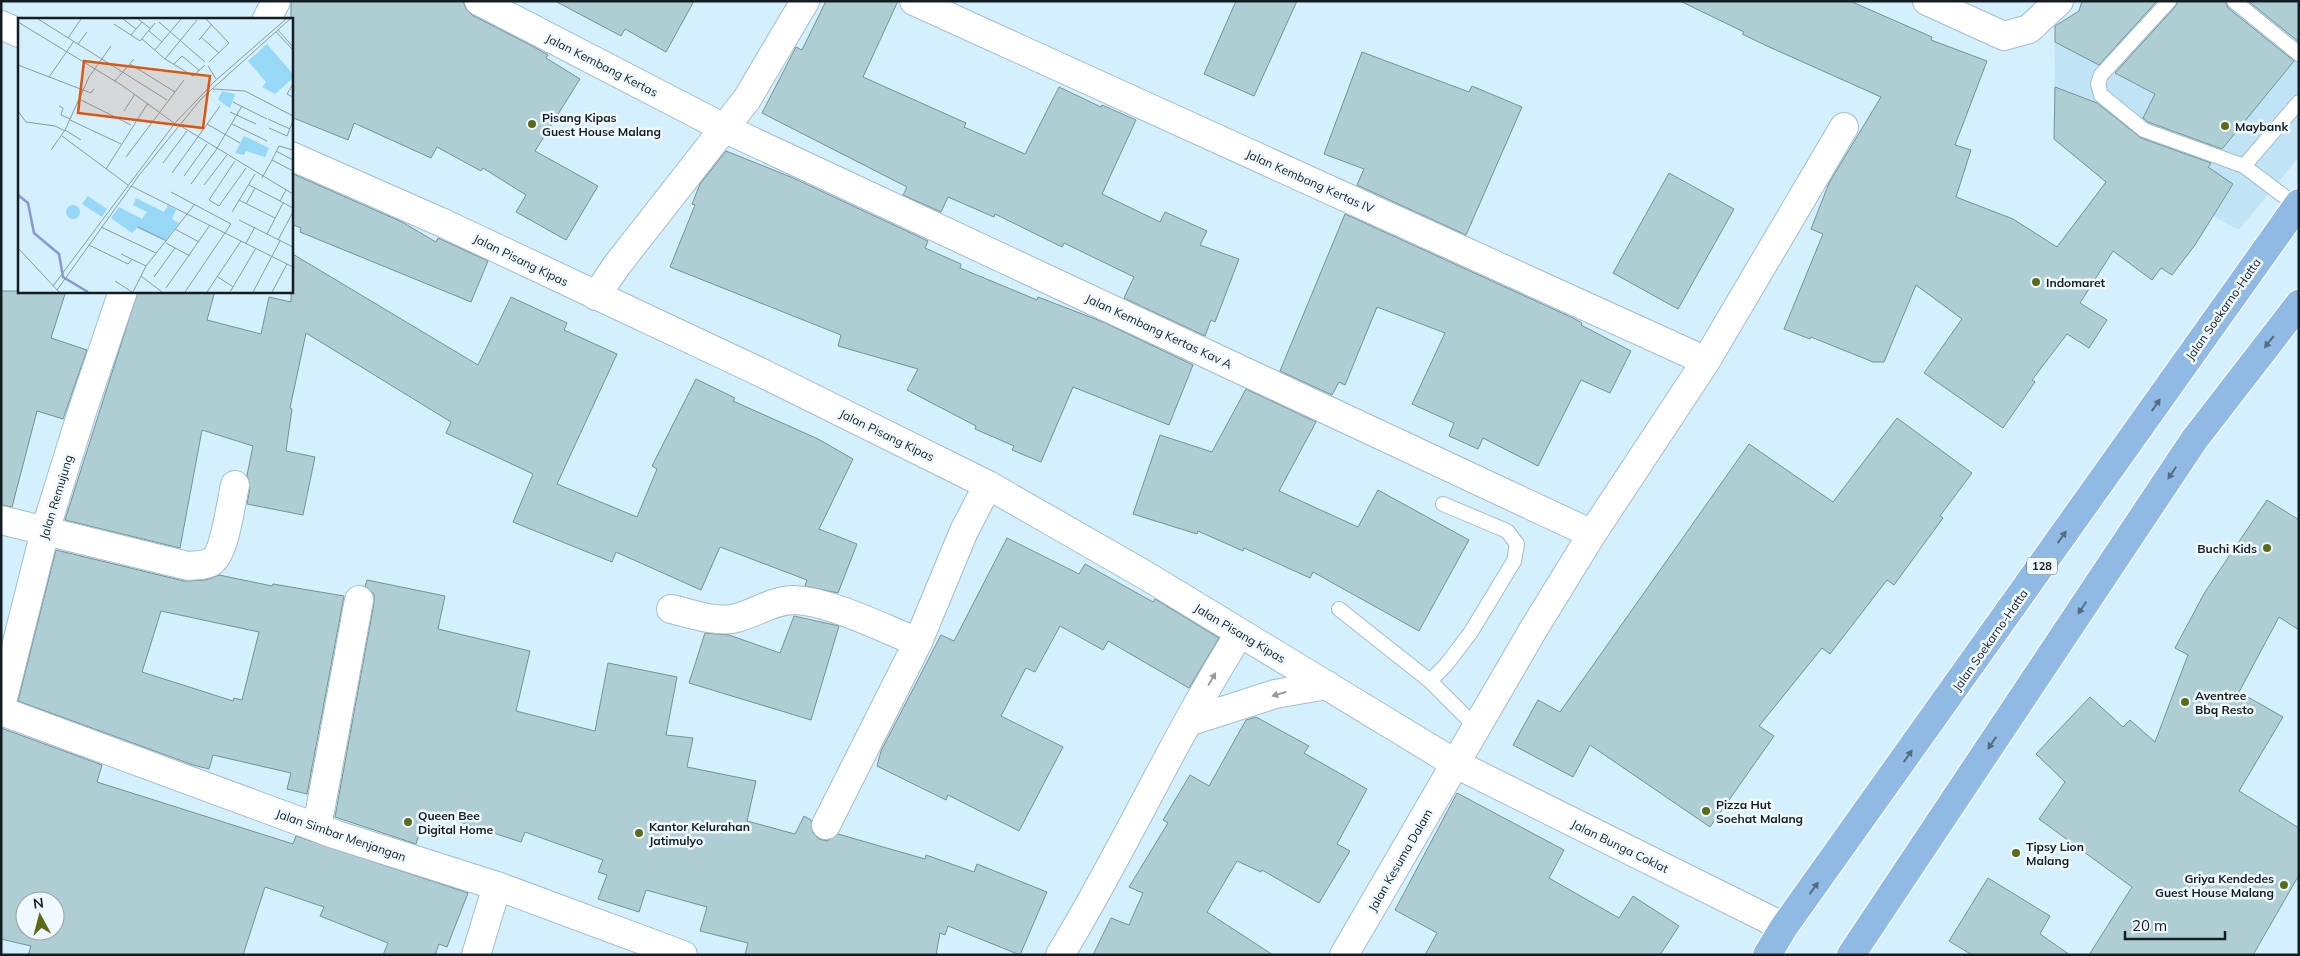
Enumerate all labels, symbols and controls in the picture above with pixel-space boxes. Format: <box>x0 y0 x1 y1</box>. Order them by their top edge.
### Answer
inset map <box>18 18 292 292</box>
street label: Jalan Kembang Kertas <box>543 30 661 100</box>
place label: Pisang Kipas Guest House Malang <box>542 110 661 139</box>
marker: Pisang Kipas Guest House Malang <box>526 118 538 130</box>
place label: Maybank <box>2235 119 2288 134</box>
marker: Maybank <box>2219 120 2231 132</box>
street label: Jalan Kembang Kertas IV <box>1244 146 1377 216</box>
street label: Jalan Pisang Kipas <box>471 231 571 289</box>
street label: Jalan Soekarno-Hatta <box>2182 255 2264 363</box>
place label: Indomaret <box>2046 275 2106 290</box>
marker: Indomaret <box>2030 276 2042 288</box>
street label: Jalan Kembang Kertas Kav A <box>1083 290 1235 372</box>
one-way arrow <box>2264 335 2274 349</box>
one-way arrow <box>2151 398 2161 412</box>
street label: Jalan Pisang Kipas <box>837 406 937 464</box>
street label: Jalan Remujung <box>36 453 76 541</box>
one-way arrow <box>2167 466 2177 479</box>
one-way arrow <box>2057 531 2067 544</box>
place label: Buchi Kids <box>2197 541 2257 556</box>
marker: Buchi Kids <box>2261 542 2273 554</box>
road number: 128 <box>2027 558 2057 574</box>
street label: Jalan Soekarno-Hatta <box>1949 586 2031 694</box>
street label: Jalan Pisang Kipas <box>1192 600 1288 666</box>
one-way arrow <box>2077 601 2087 615</box>
one-way arrow <box>1207 673 1216 686</box>
place label: Aventree Bbq Resto <box>2195 688 2254 717</box>
one-way arrow <box>1271 690 1286 698</box>
marker: Aventree Bbq Resto <box>2179 696 2191 708</box>
one-way arrow <box>1987 736 1997 750</box>
one-way arrow <box>1903 749 1913 763</box>
place label: Pizza Hut Soehat Malang <box>1716 797 1803 826</box>
marker: Pizza Hut Soehat Malang <box>1700 805 1712 817</box>
street label: Jalan Simbar Menjangan <box>274 806 408 864</box>
street label: Jalan Kesuma Dalam <box>1365 806 1435 914</box>
place label: Queen Bee Digital Home <box>418 808 493 837</box>
marker: Queen Bee Digital Home <box>402 816 414 828</box>
street label: Jalan Bunga Coklat <box>1569 816 1671 876</box>
place label: Kantor Kelurahan Jatimulyo <box>649 819 750 848</box>
marker: Kantor Kelurahan Jatimulyo <box>633 827 645 839</box>
place label: Tipsy Lion Malang <box>2026 839 2084 868</box>
marker: Tipsy Lion Malang <box>2010 847 2022 859</box>
place label: Griya Kendedes Guest House Malang <box>2155 871 2274 900</box>
marker: Griya Kendedes Guest House Malang <box>2278 879 2290 891</box>
one-way arrow <box>1809 882 1819 895</box>
north arrow <box>15 891 65 941</box>
text: N <box>32 894 45 913</box>
scale bar <box>2125 908 2225 940</box>
text: 20 m <box>2132 916 2167 935</box>

